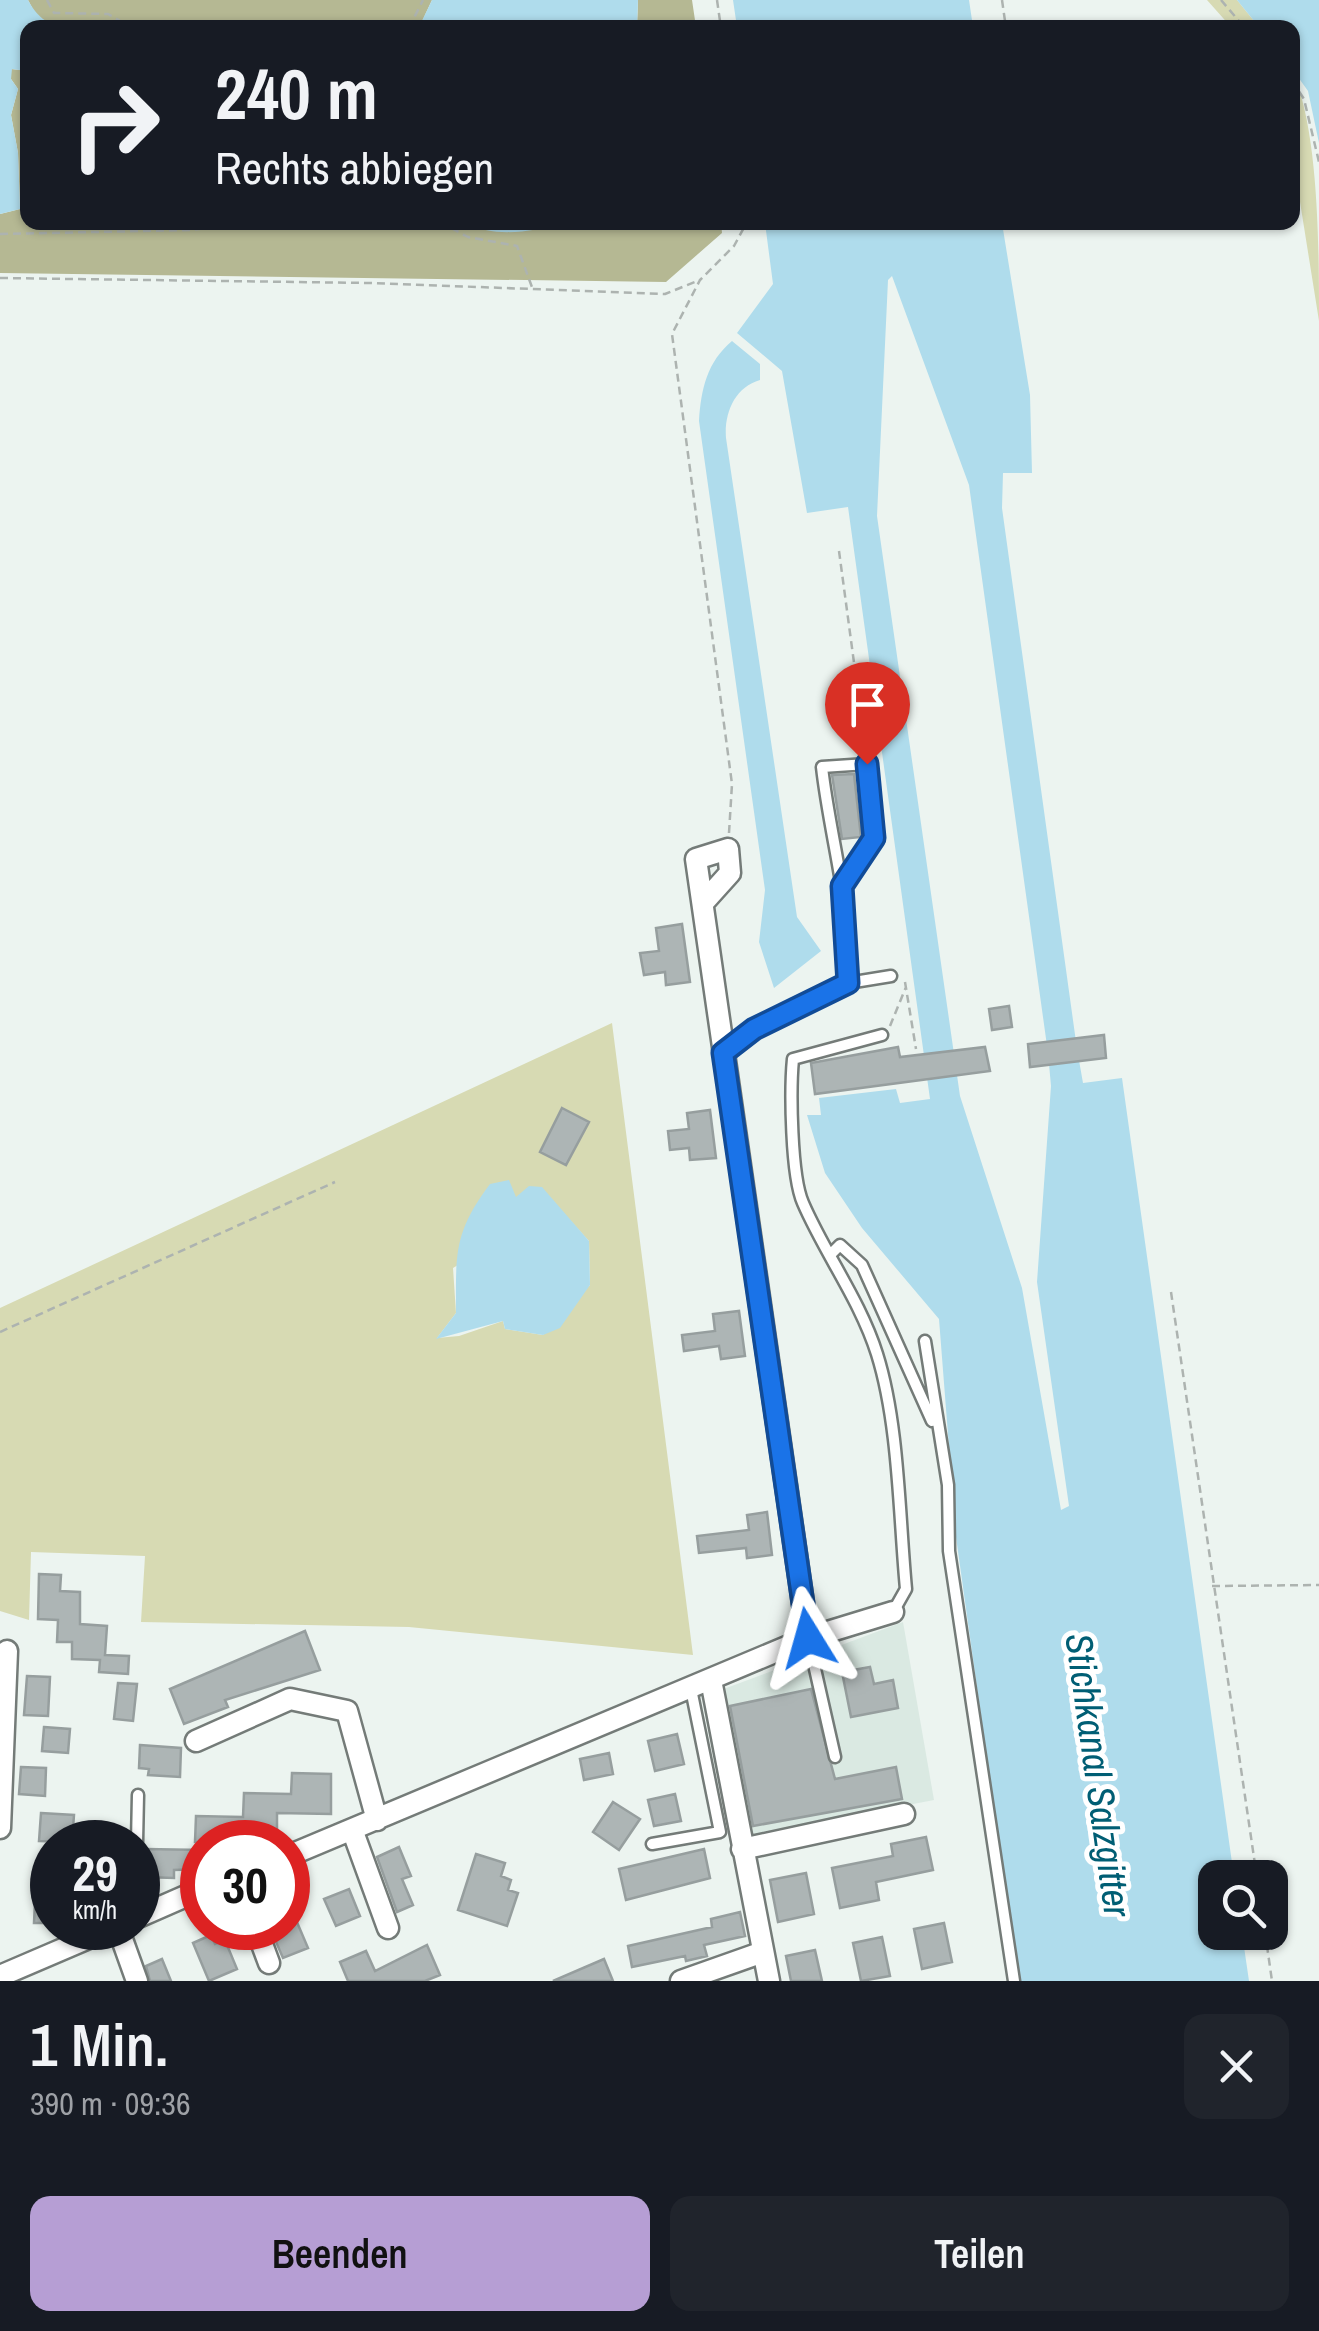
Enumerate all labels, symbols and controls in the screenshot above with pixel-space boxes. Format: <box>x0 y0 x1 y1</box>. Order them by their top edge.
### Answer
text: 240 m <box>215 47 378 141</box>
icon: right <box>50 60 180 190</box>
text: Rechts abbiegen <box>215 137 494 198</box>
pin <box>825 662 910 765</box>
icon: arrive <box>840 677 895 732</box>
position arrow <box>756 1586 860 1690</box>
water label: Stichkanal Salzgitter <box>1053 1630 1144 1922</box>
speed limit sign: 30 <box>180 1820 310 1950</box>
text: 29 <box>72 1839 118 1907</box>
map controls <box>1198 1860 1288 1950</box>
button: search <box>1198 1860 1288 1950</box>
text: km/h <box>73 1893 117 1927</box>
text: 1 Min. <box>30 2004 169 2085</box>
button: close <box>1184 2014 1289 2119</box>
text: 390 m · 09:36 <box>30 2082 190 2125</box>
button: Beenden <box>30 2196 650 2311</box>
button: Teilen <box>670 2196 1289 2311</box>

